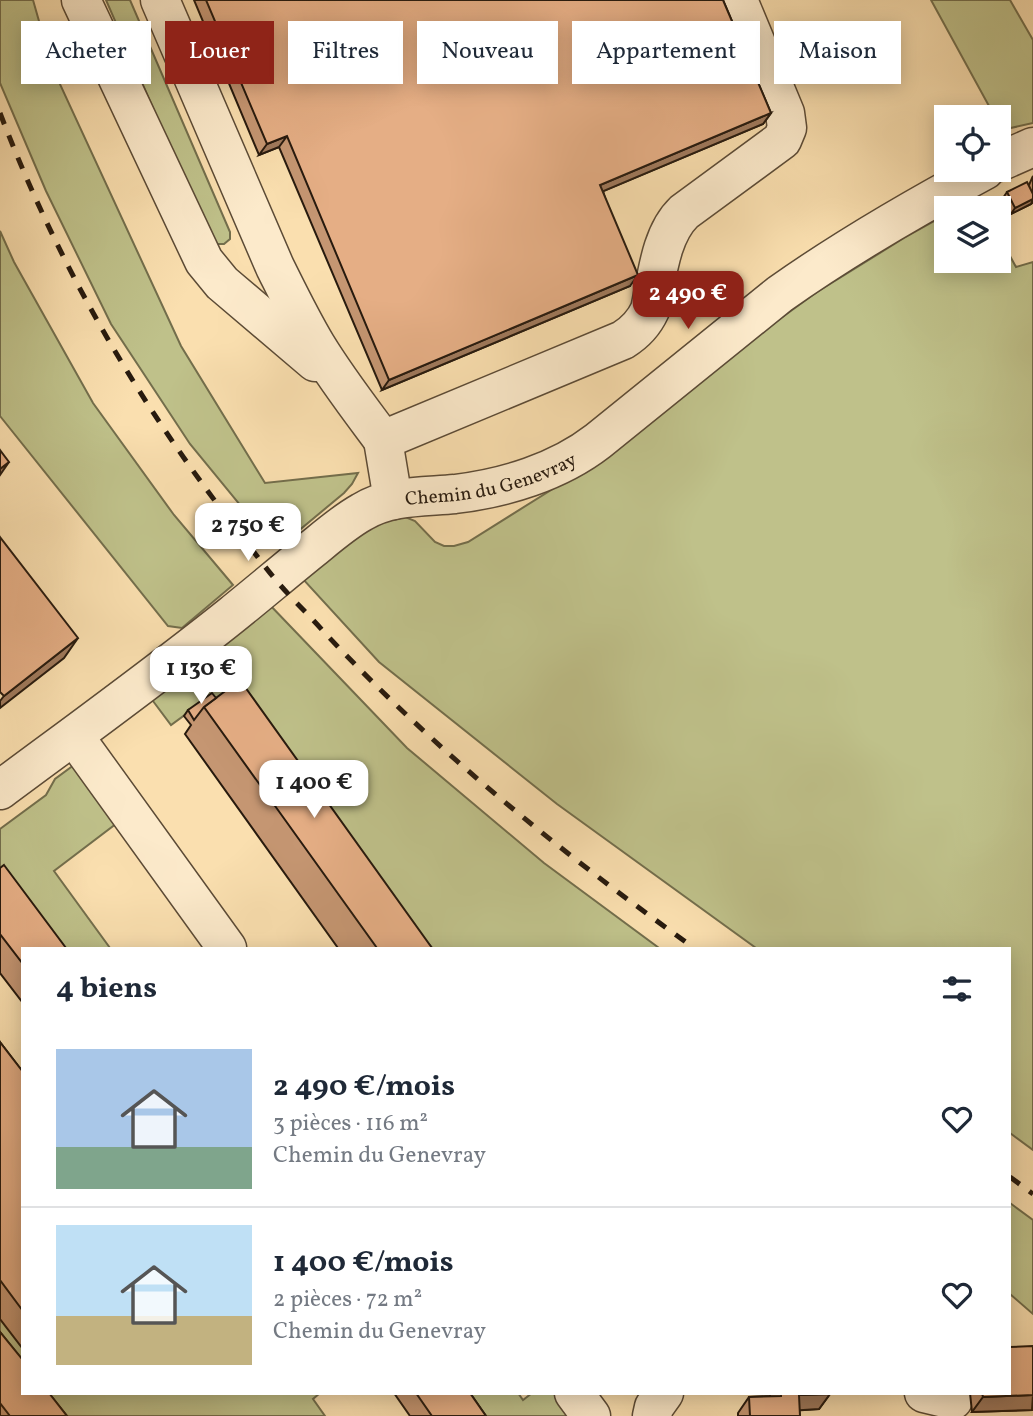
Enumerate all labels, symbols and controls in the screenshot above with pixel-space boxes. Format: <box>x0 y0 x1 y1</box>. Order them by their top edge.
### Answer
chip: Acheter <box>21 21 151 84</box>
chip: Louer <box>165 21 274 84</box>
chip: Filtres <box>288 21 403 84</box>
chip: Nouveau <box>417 21 558 84</box>
chip: Appartement <box>572 21 760 84</box>
chip: Maison <box>774 21 901 84</box>
map controls <box>934 105 1011 273</box>
button: locate <box>934 105 1011 182</box>
button: layers <box>934 196 1011 273</box>
pin: 2 490 € <box>623 272 753 331</box>
text: 2 490 € <box>649 278 727 310</box>
street label: Chemin du Genevray <box>404 447 582 513</box>
pin: 2 750 € <box>183 504 313 563</box>
text: 2 750 € <box>211 510 285 542</box>
pin: 1 130 € <box>136 646 266 706</box>
text: 1 130 € <box>166 653 236 685</box>
pin: 1 400 € <box>249 760 379 820</box>
text: 1 400 € <box>275 767 353 799</box>
text: 4 biens <box>56 968 157 1010</box>
icon: filters <box>938 970 976 1008</box>
text: 2 490 €/mois <box>273 1066 455 1108</box>
icon: home <box>112 1077 196 1161</box>
icon: heart <box>938 1100 976 1138</box>
text: 3 pièces · 116 m² <box>273 1108 428 1140</box>
text: Chemin du Genevray <box>273 1140 486 1172</box>
text: 1 400 €/mois <box>273 1242 454 1284</box>
icon: home <box>112 1253 196 1337</box>
icon: heart <box>938 1276 976 1314</box>
text: 2 pièces · 72 m² <box>273 1284 422 1316</box>
text: Chemin du Genevray <box>273 1316 486 1348</box>

